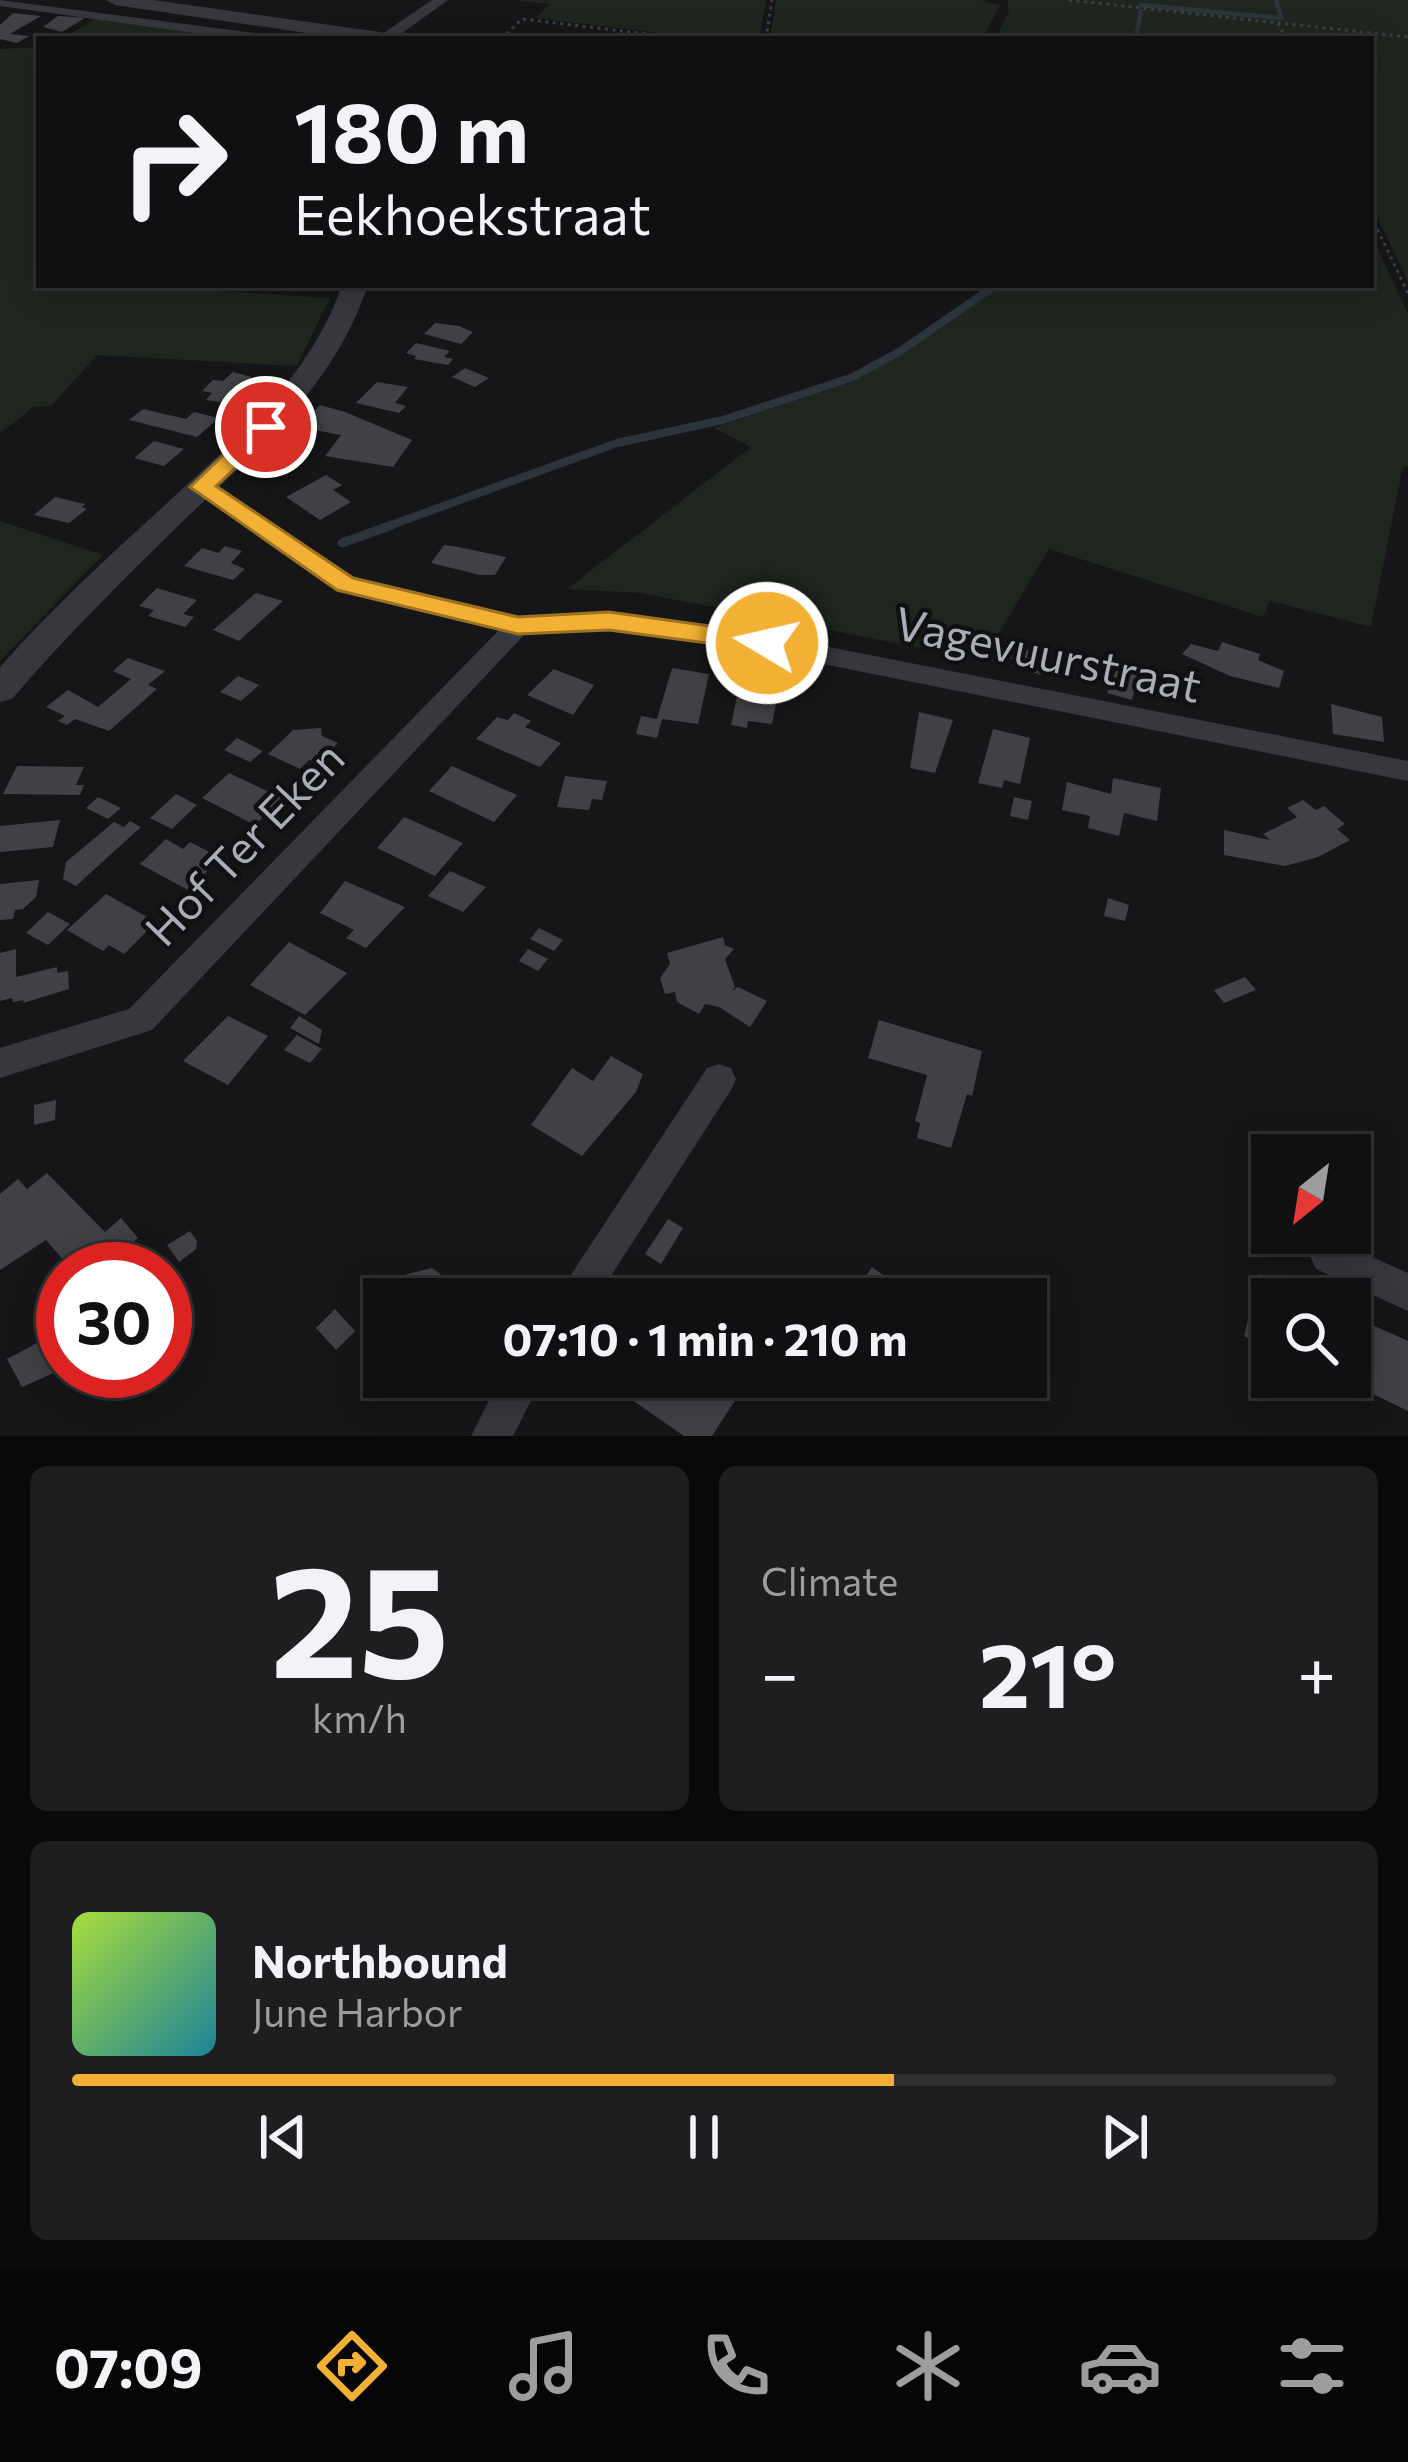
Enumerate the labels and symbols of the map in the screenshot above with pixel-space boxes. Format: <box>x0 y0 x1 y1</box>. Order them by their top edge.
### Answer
pin <box>215 376 317 478</box>
position arrow <box>704 580 830 706</box>
street label: Vagevuurstraat <box>890 593 1207 712</box>
street label: Hof Ter Eken <box>132 729 354 956</box>
north arrow <box>1251 1134 1371 1254</box>
speed limit sign: 30 <box>36 1242 192 1398</box>

